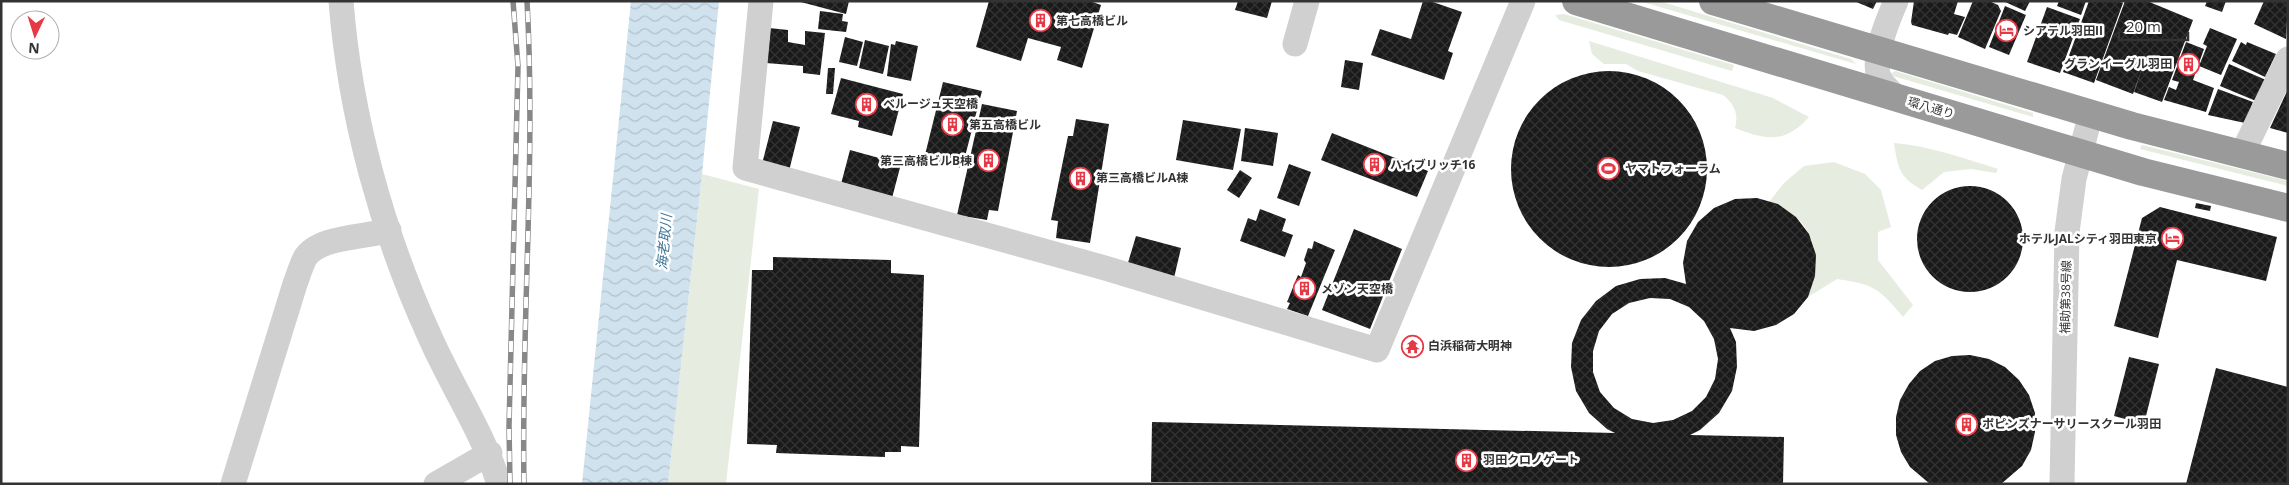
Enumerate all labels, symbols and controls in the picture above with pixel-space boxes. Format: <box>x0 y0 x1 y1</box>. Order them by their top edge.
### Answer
building icon: 第七高橋ビル <box>1028 9 1052 33</box>
north arrow <box>10 10 60 60</box>
scale bar <box>2119 10 2188 42</box>
place label: 第七高橋ビル <box>1056 12 1128 29</box>
text: 20 m <box>2126 16 2161 36</box>
hotel icon: シアテル羽田II <box>1995 19 2019 43</box>
place label: シアテル羽田II <box>2023 22 2103 39</box>
text: N <box>28 39 40 58</box>
building icon: グランイーグル羽田 <box>2176 52 2200 76</box>
place label: グランイーグル羽田 <box>2064 55 2172 72</box>
building icon: ベルージュ天空橋 <box>855 92 879 116</box>
street label: 環八通り <box>1906 93 1957 122</box>
place label: ベルージュ天空橋 <box>883 95 979 112</box>
building icon: 第五高橋ビル <box>941 113 965 137</box>
place label: 第五高橋ビル <box>969 116 1041 133</box>
building icon: 第三高橋ビルB棟 <box>976 149 1000 173</box>
place label: 第三高橋ビルB棟 <box>880 152 972 169</box>
building icon: ハイブリッチ16 <box>1362 153 1386 177</box>
place label: ハイブリッチ16 <box>1390 156 1476 173</box>
sports icon: ヤマトフォーラム <box>1597 157 1621 181</box>
place label: ヤマトフォーラム <box>1625 160 1721 177</box>
building icon: 第三高橋ビルA棟 <box>1068 166 1092 190</box>
place label: 第三高橋ビルA棟 <box>1096 169 1188 186</box>
water label: 海老取川 <box>652 211 676 271</box>
hotel icon: ホテルJALシティ羽田東京 <box>2161 227 2185 251</box>
place label: ホテルJALシティ羽田東京 <box>2019 230 2157 247</box>
street label: 補助第38号線 <box>2056 260 2075 334</box>
building icon: メゾン天空橋 <box>1293 277 1317 301</box>
place label: メゾン天空橋 <box>1321 280 1394 297</box>
temple icon: 白浜稲荷大明神 <box>1400 334 1424 358</box>
place label: 白浜稲荷大明神 <box>1428 337 1512 354</box>
building icon: ポピンズナーサリースクール羽田 <box>1954 412 1978 436</box>
place label: ポピンズナーサリースクール羽田 <box>1982 415 2161 432</box>
building icon: 羽田クロノゲート <box>1455 448 1479 472</box>
place label: 羽田クロノゲート <box>1483 451 1579 468</box>

